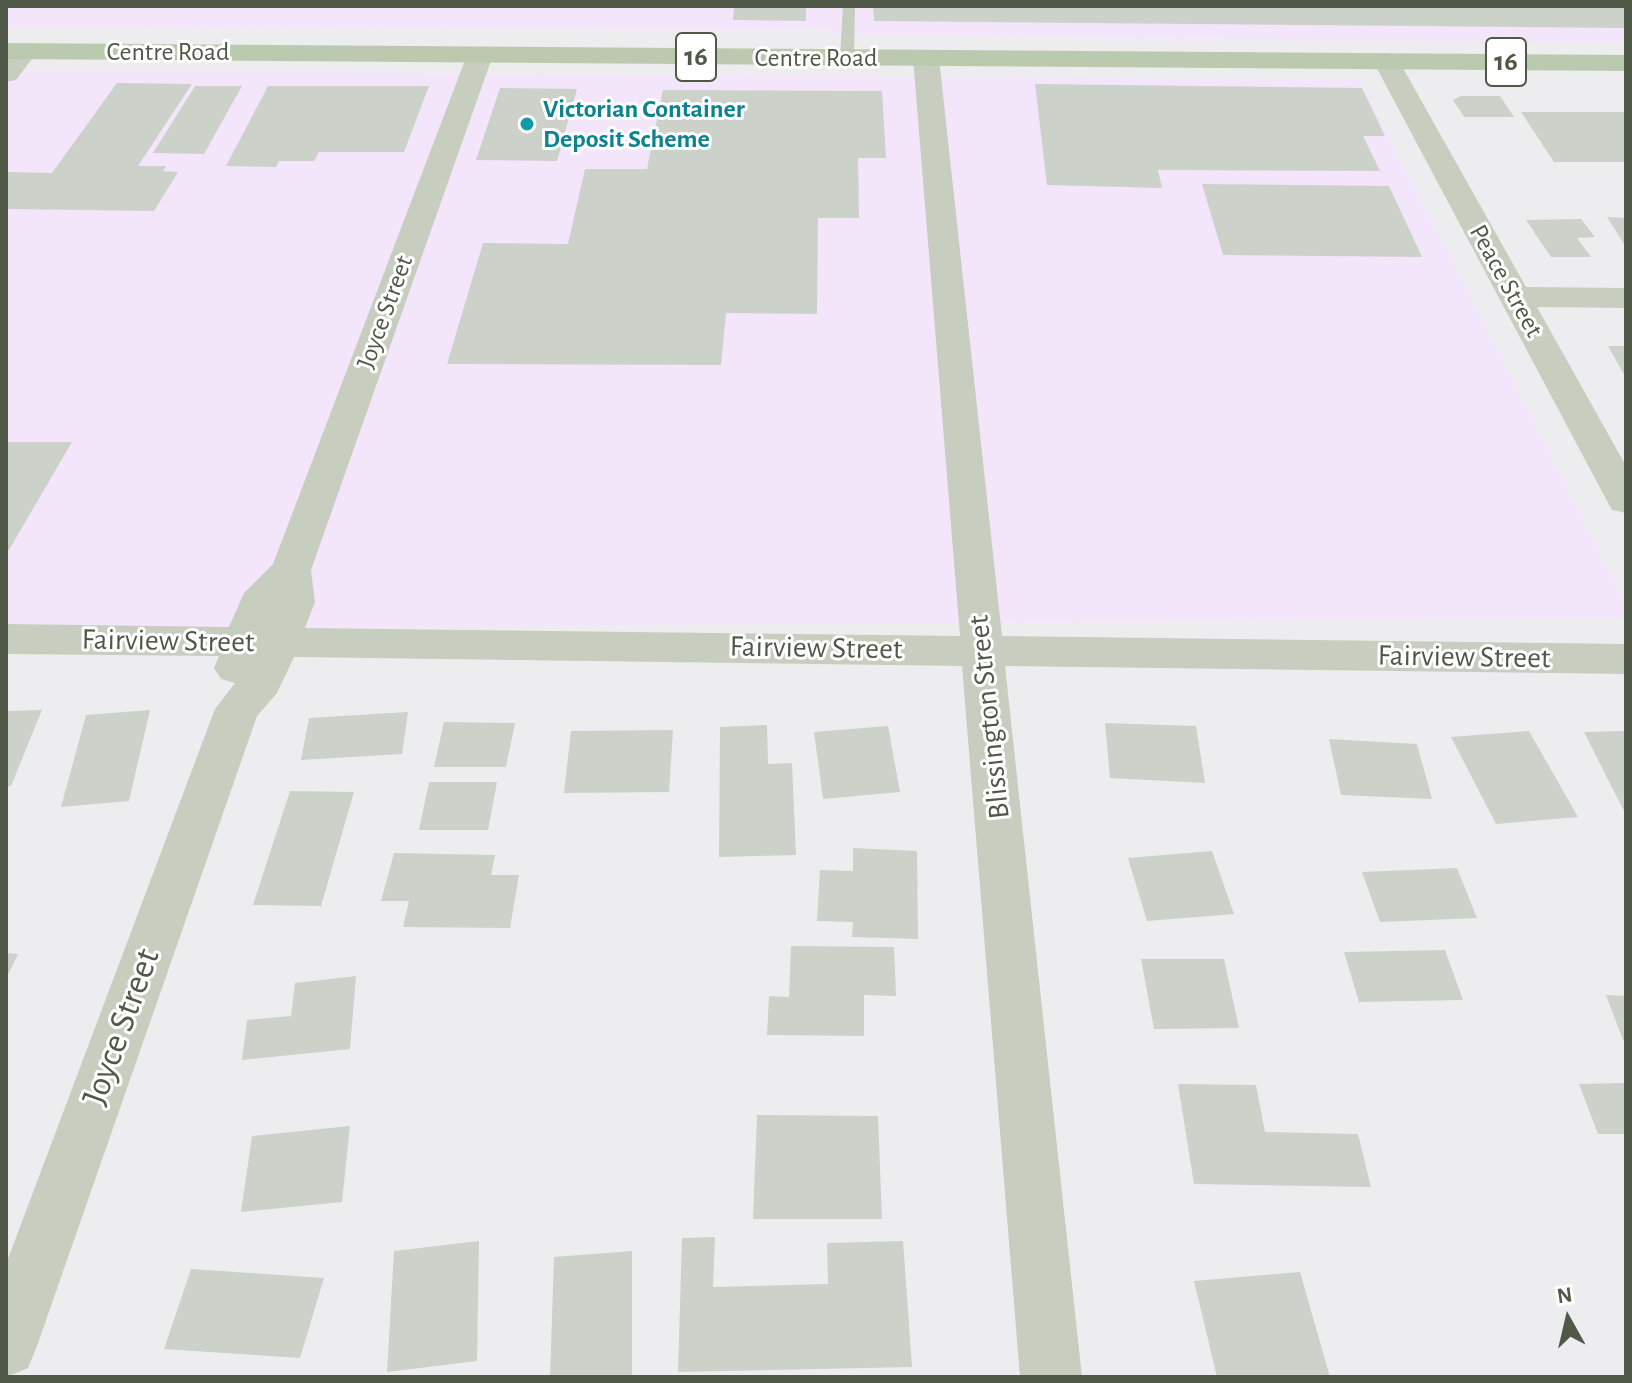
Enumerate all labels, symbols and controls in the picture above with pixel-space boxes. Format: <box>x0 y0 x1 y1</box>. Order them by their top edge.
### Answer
road number: 16 <box>676 33 716 81</box>
street label: Centre Road <box>106 36 230 68</box>
road number: 16 <box>1486 38 1526 86</box>
street label: Centre Road <box>754 42 878 74</box>
place label: Victorian Container Deposit Scheme <box>543 93 745 154</box>
marker: Victorian Container Deposit Scheme <box>518 115 536 133</box>
street label: Peace Street <box>1462 219 1550 343</box>
street label: Joyce Street <box>350 251 420 373</box>
street label: Blissington Street <box>960 613 1018 821</box>
street label: Fairview Street <box>81 621 255 661</box>
street label: Fairview Street <box>729 628 903 668</box>
street label: Fairview Street <box>1377 637 1551 677</box>
street label: Joyce Street <box>73 943 169 1111</box>
north arrow <box>1528 1279 1608 1359</box>
text: N <box>1556 1283 1574 1307</box>

